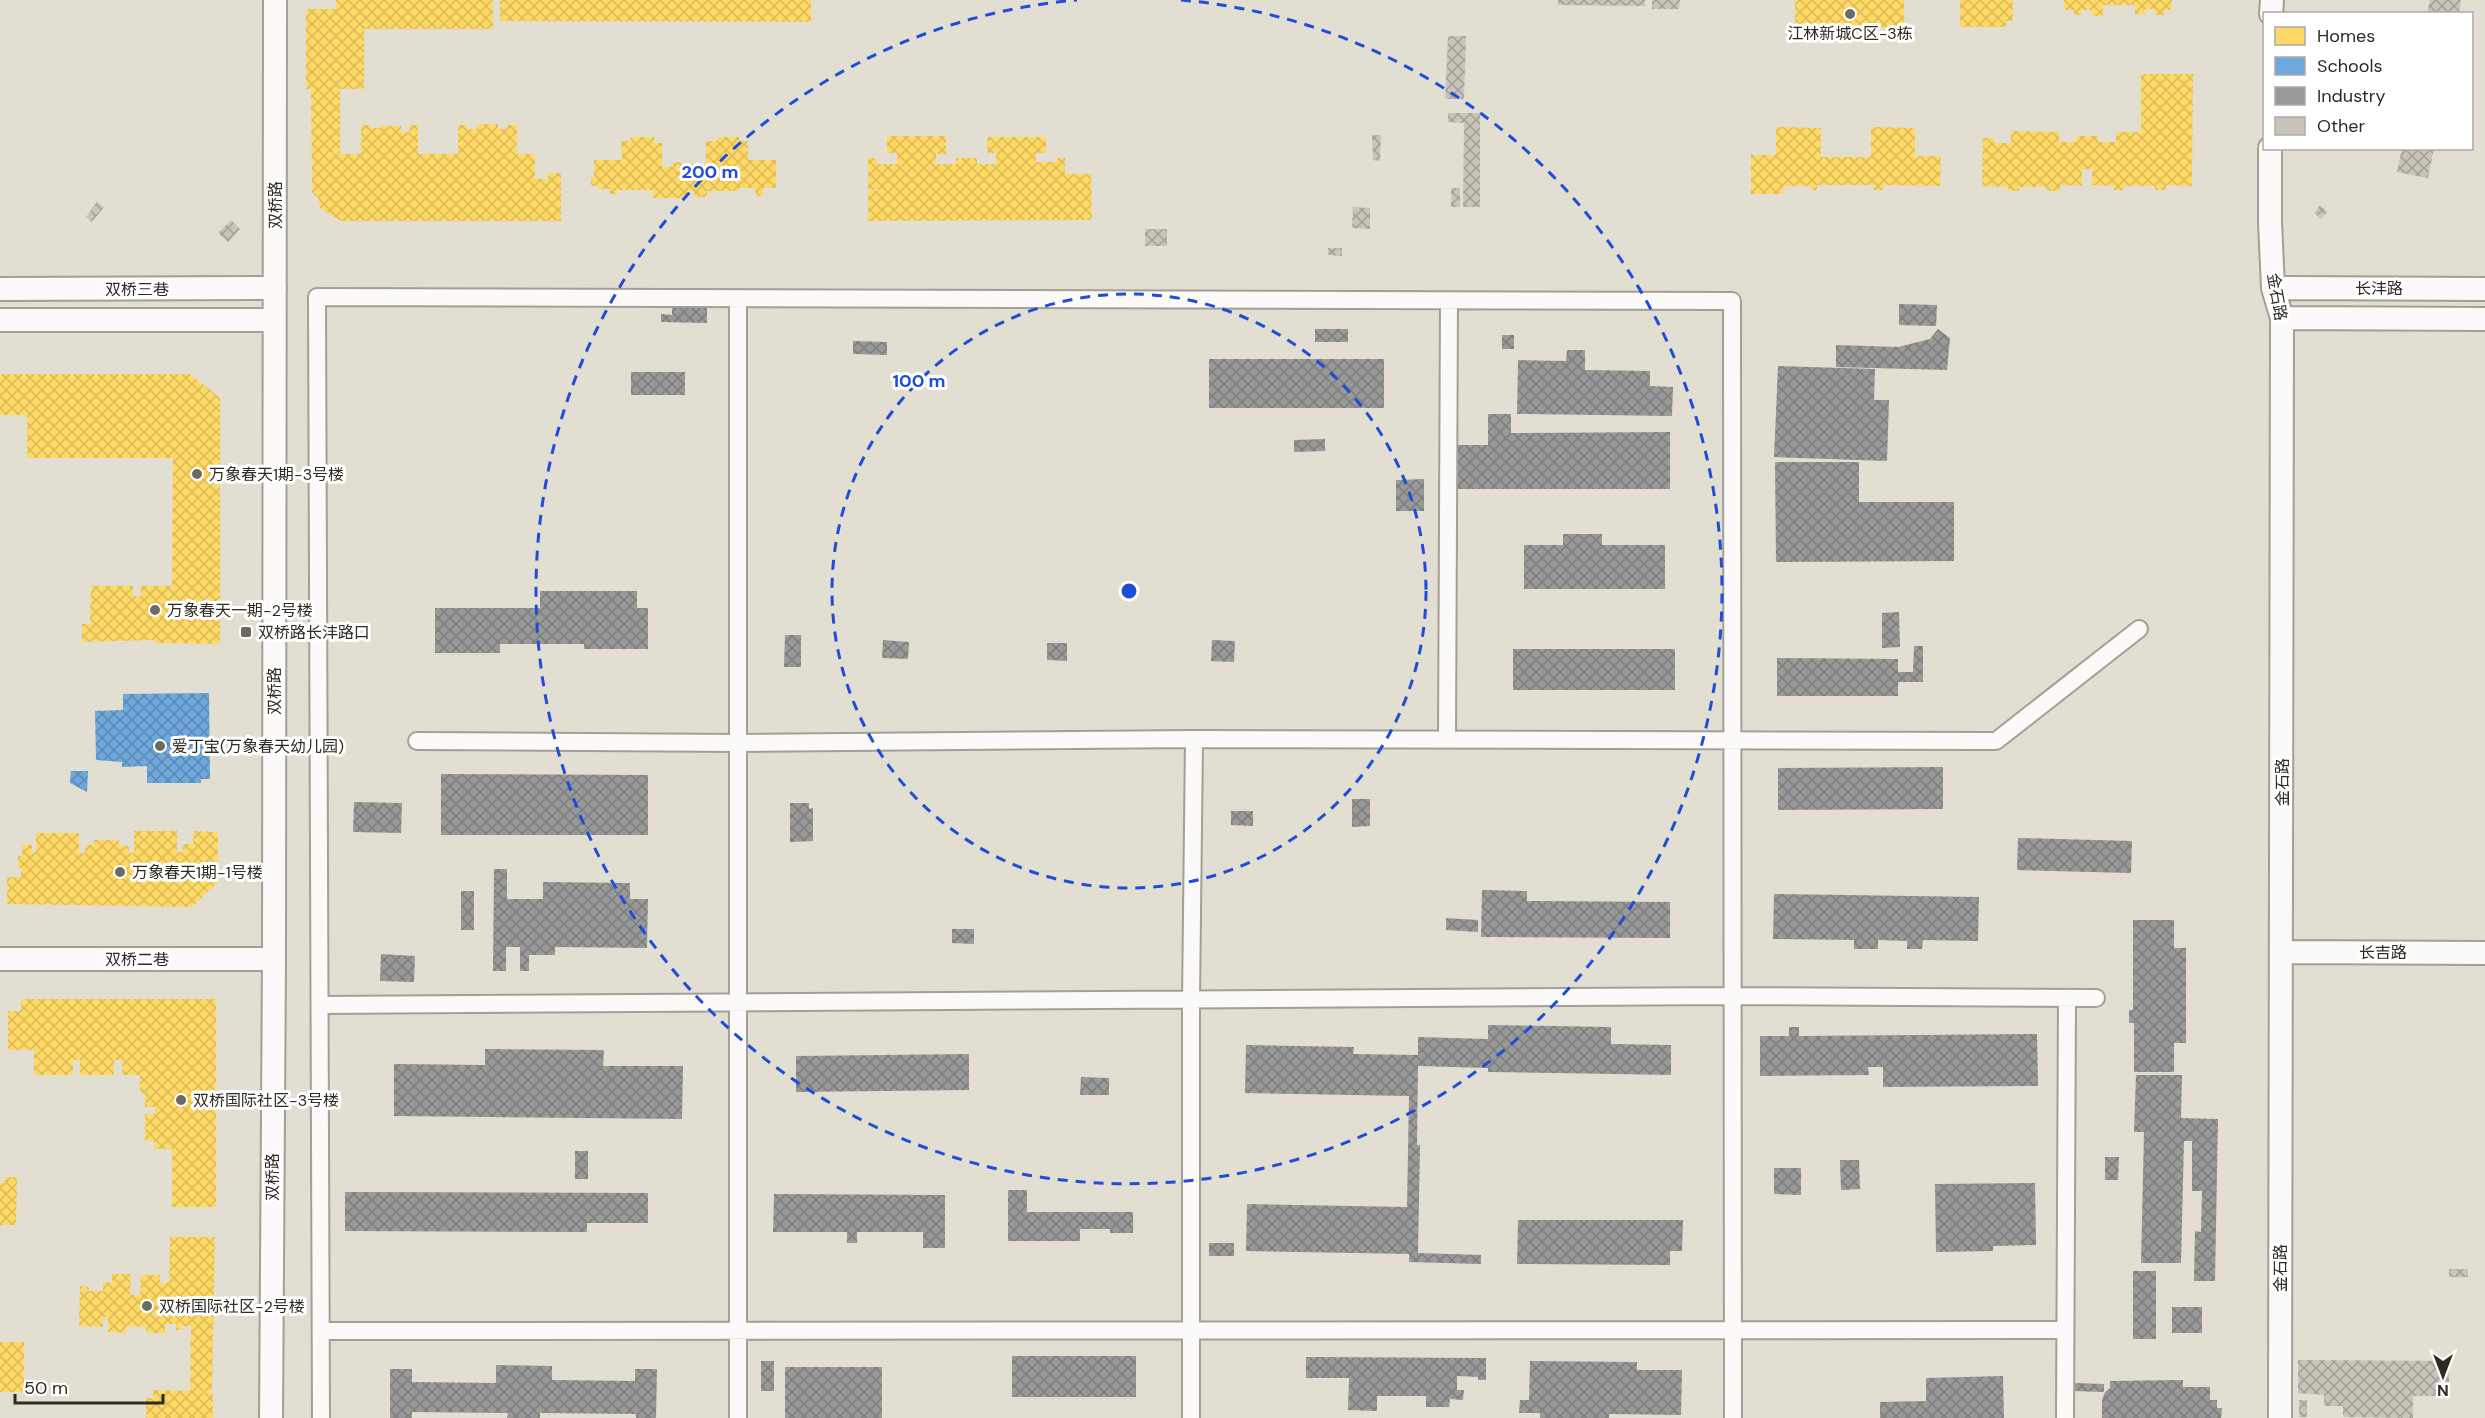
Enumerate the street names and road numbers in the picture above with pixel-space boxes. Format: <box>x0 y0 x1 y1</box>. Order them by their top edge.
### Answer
street label: 双桥路 <box>265 181 286 229</box>
street label: 金石路 <box>2262 272 2292 322</box>
street label: 长沣路 <box>2355 278 2403 299</box>
street label: 双桥三巷 <box>105 279 169 300</box>
street label: 双桥路 <box>264 667 285 715</box>
street label: 金石路 <box>2272 758 2293 806</box>
street label: 长吉路 <box>2359 942 2407 963</box>
street label: 双桥二巷 <box>105 949 169 970</box>
street label: 双桥路 <box>262 1153 283 1201</box>
street label: 金石路 <box>2270 1244 2291 1292</box>

